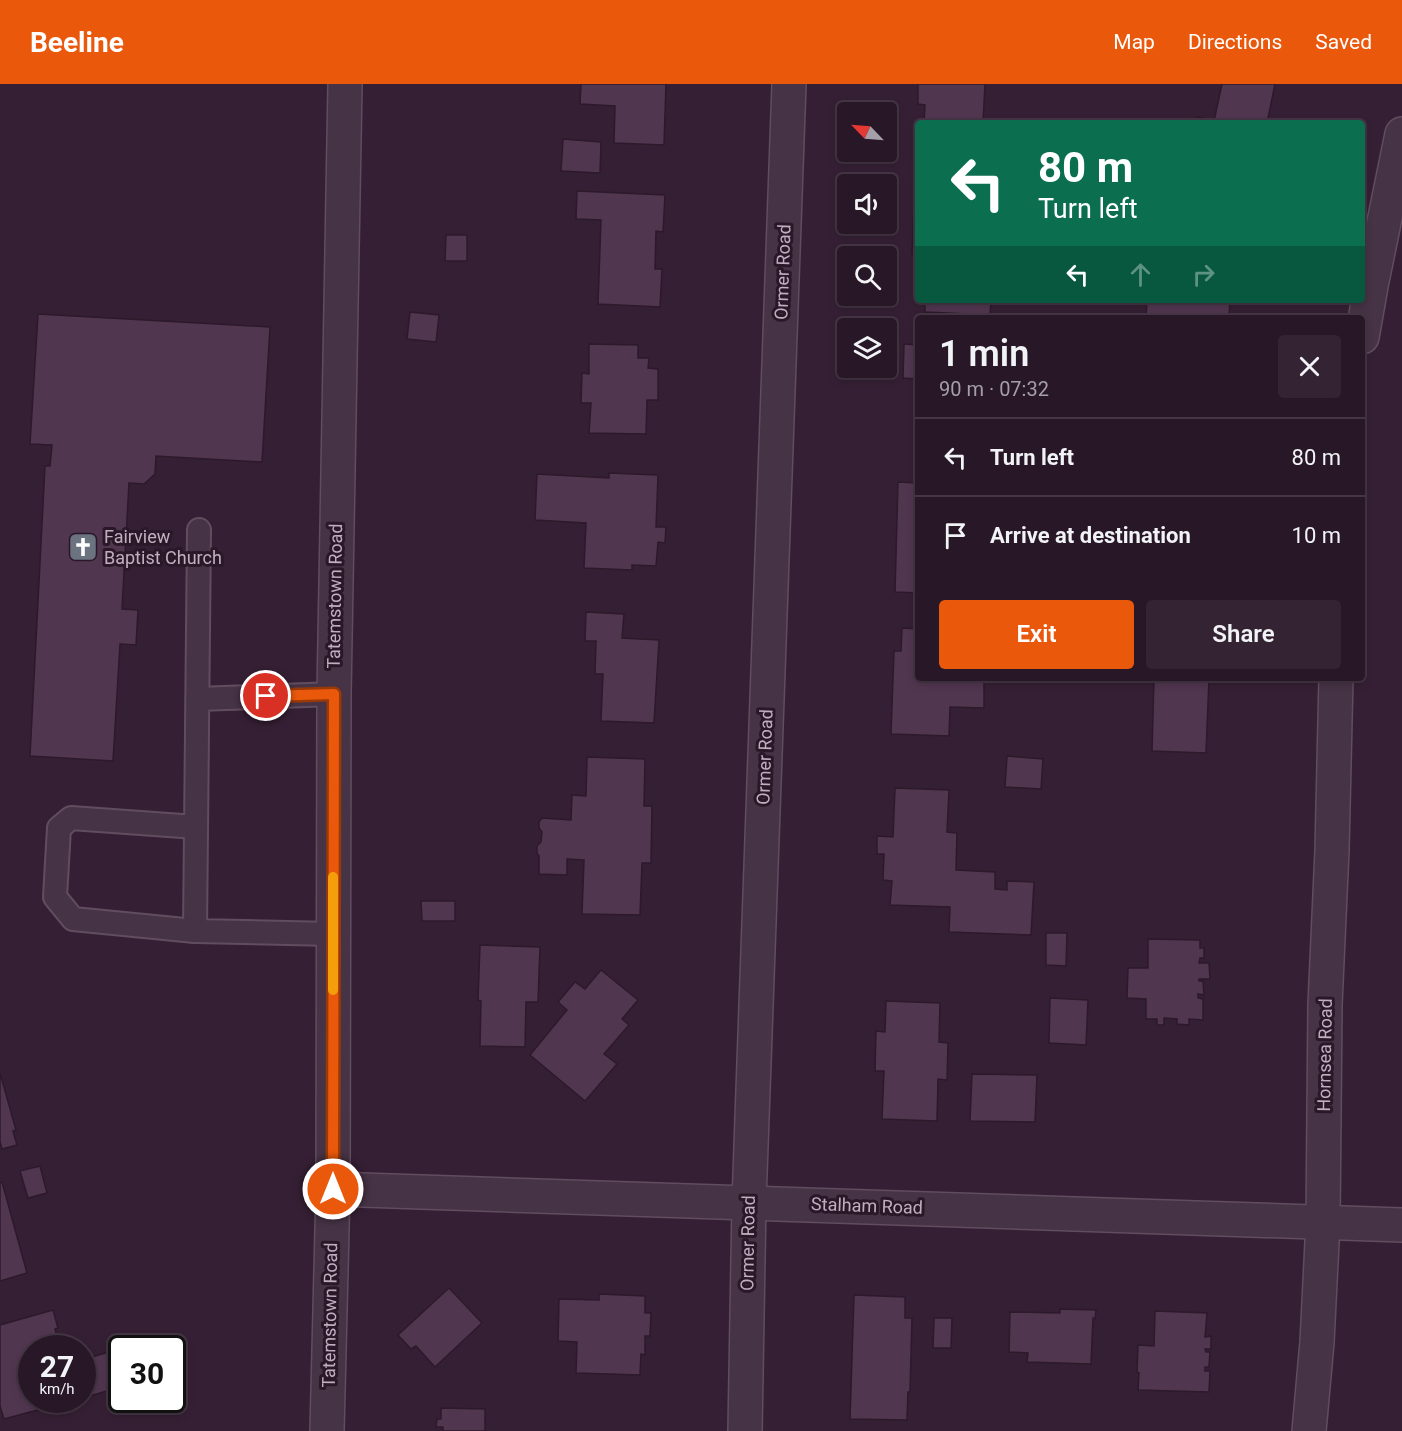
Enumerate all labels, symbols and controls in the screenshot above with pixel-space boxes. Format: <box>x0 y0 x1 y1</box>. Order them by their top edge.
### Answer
text: Beeline <box>30 26 124 59</box>
text: Map <box>1113 30 1155 54</box>
text: Directions <box>1188 30 1282 54</box>
text: Saved <box>1315 30 1372 54</box>
north arrow <box>837 102 897 162</box>
map controls <box>837 102 897 378</box>
text: 80 m <box>1038 143 1133 192</box>
icon: left <box>939 144 1017 222</box>
button: sound <box>837 174 897 234</box>
text: Turn left <box>1038 193 1138 225</box>
street label: Ormer Road <box>770 224 795 320</box>
button: search <box>837 246 897 306</box>
icon: left <box>1061 258 1094 291</box>
icon: ahead <box>1124 258 1157 291</box>
icon: right <box>1187 258 1220 291</box>
button: layers <box>837 318 897 378</box>
text: 1 min <box>939 333 1029 375</box>
button: close <box>1278 335 1341 398</box>
text: 90 m · 07:32 <box>939 377 1049 401</box>
icon: left <box>939 441 972 474</box>
text: Turn left <box>990 445 1074 470</box>
text: 80 m <box>1292 445 1341 470</box>
icon: arrive <box>939 519 972 552</box>
street label: Tatemstown Road <box>323 523 346 669</box>
text: Arrive at destination <box>990 523 1191 548</box>
text: 10 m <box>1292 523 1341 548</box>
place label: Fairview Baptist Church <box>104 526 222 568</box>
church icon: Fairview Baptist Church <box>67 531 99 563</box>
button: Exit <box>939 600 1134 669</box>
button: Share <box>1146 600 1341 669</box>
pin <box>240 670 291 721</box>
icon: arrive <box>249 679 282 712</box>
street label: Ormer Road <box>752 709 777 805</box>
street label: Hornsea Road <box>1313 998 1336 1112</box>
position arrow <box>301 1157 365 1221</box>
street label: Stalham Road <box>811 1193 923 1218</box>
street label: Ormer Road <box>736 1195 759 1291</box>
street label: Tatemstown Road <box>318 1242 341 1388</box>
speed limit sign: 30 <box>108 1335 186 1413</box>
text: 27 <box>40 1349 74 1384</box>
text: km/h <box>39 1380 75 1398</box>

